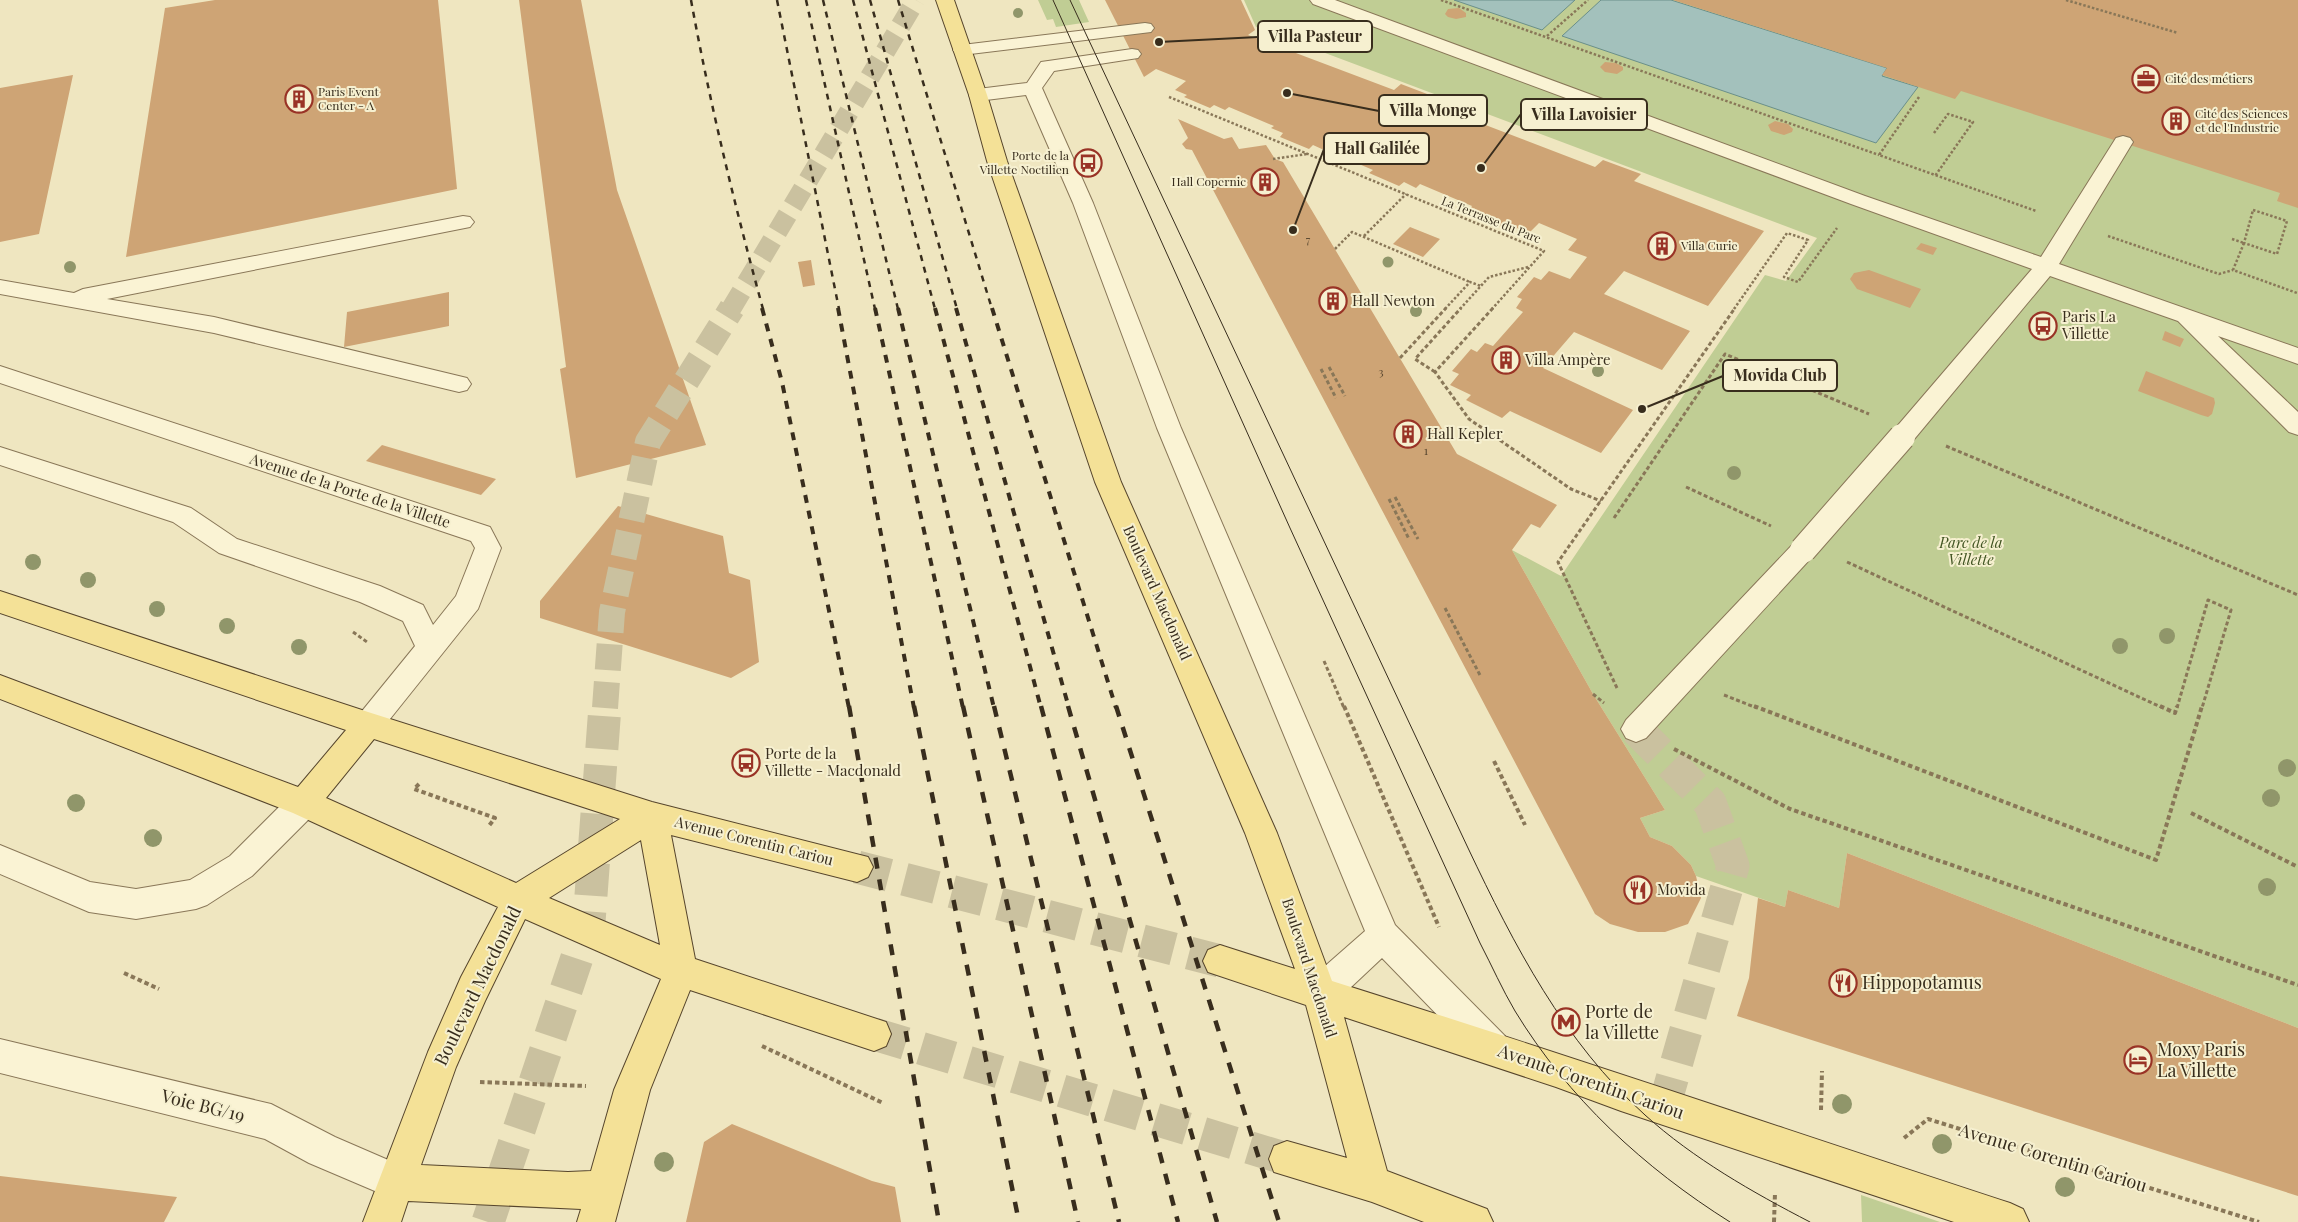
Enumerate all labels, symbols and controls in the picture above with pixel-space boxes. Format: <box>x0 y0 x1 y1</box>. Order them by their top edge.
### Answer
callout: Villa Pasteur <box>1258 21 1372 52</box>
text: Villa Pasteur <box>1267 25 1362 46</box>
office icon: Cité des métiers <box>2131 64 2161 94</box>
place label: Cité des métiers <box>2165 70 2253 86</box>
place label: Paris Event Center - A <box>318 83 379 113</box>
building icon: Paris Event Center - A <box>284 84 314 114</box>
callout: Villa Monge <box>1379 95 1487 126</box>
text: Villa Monge <box>1388 99 1477 120</box>
callout: Villa Lavoisier <box>1521 99 1647 130</box>
text: Villa Lavoisier <box>1531 103 1637 124</box>
place label: Cité des Sciences et de l'Industrie <box>2195 105 2288 135</box>
building icon: Cité des Sciences et de l'Industrie <box>2161 106 2191 136</box>
callout: Hall Galilée <box>1324 133 1429 164</box>
text: Hall Galilée <box>1334 137 1420 158</box>
place label: Porte de la Villette Noctilien <box>979 147 1069 177</box>
bus stop icon: Porte de la Villette Noctilien <box>1073 148 1103 178</box>
building icon: Hall Copernic <box>1250 167 1280 197</box>
place label: Hall Copernic <box>1171 173 1246 189</box>
street label: La Terrasse du Parc <box>1439 192 1544 246</box>
building icon: Villa Curie <box>1647 231 1677 261</box>
house number: 7 <box>1306 232 1311 247</box>
place label: Villa Curie <box>1680 237 1738 253</box>
building icon: Hall Newton <box>1318 286 1348 316</box>
place label: Hall Newton <box>1352 290 1435 310</box>
place label: Paris La Villette <box>2061 306 2116 343</box>
bus stop icon: Paris La Villette <box>2028 311 2058 341</box>
building icon: Villa Ampère <box>1491 345 1521 375</box>
place label: Villa Ampère <box>1524 349 1611 369</box>
callout: Movida Club <box>1723 360 1837 391</box>
house number: 3 <box>1378 363 1384 379</box>
text: Movida Club <box>1733 364 1827 385</box>
building icon: Hall Kepler <box>1393 419 1423 449</box>
place label: Hall Kepler <box>1427 423 1503 443</box>
house number: 1 <box>1424 442 1429 458</box>
street label: Avenue de la Porte de la Villette <box>247 448 453 532</box>
street label: Boulevard Macdonald <box>1119 522 1197 663</box>
park label: Parc de la Villette <box>1938 532 2003 569</box>
place label: Porte de la Villette - Macdonald <box>764 743 901 780</box>
bus stop icon: Porte de la Villette - Macdonald <box>731 748 761 778</box>
street label: Avenue Corentin Cariou <box>672 810 836 870</box>
restaurant icon: Movida <box>1623 875 1653 905</box>
place label: Movida <box>1657 879 1706 899</box>
street label: Boulevard Macdonald <box>1278 895 1342 1040</box>
street label: Boulevard Macdonald <box>428 901 526 1069</box>
restaurant icon: Hippopotamus <box>1828 968 1858 998</box>
place label: Hippopotamus <box>1862 970 1982 994</box>
place label: Porte de la Villette <box>1585 999 1659 1044</box>
metro station icon: Porte de la Villette <box>1551 1007 1581 1037</box>
place label: Moxy Paris La Villette <box>2157 1037 2245 1082</box>
street label: Avenue Corentin Cariou <box>1494 1038 1688 1124</box>
hotel icon: Moxy Paris La Villette <box>2123 1045 2153 1075</box>
street label: Voie BG/19 <box>158 1083 248 1127</box>
street label: Avenue Corentin Cariou <box>1955 1117 2151 1197</box>

